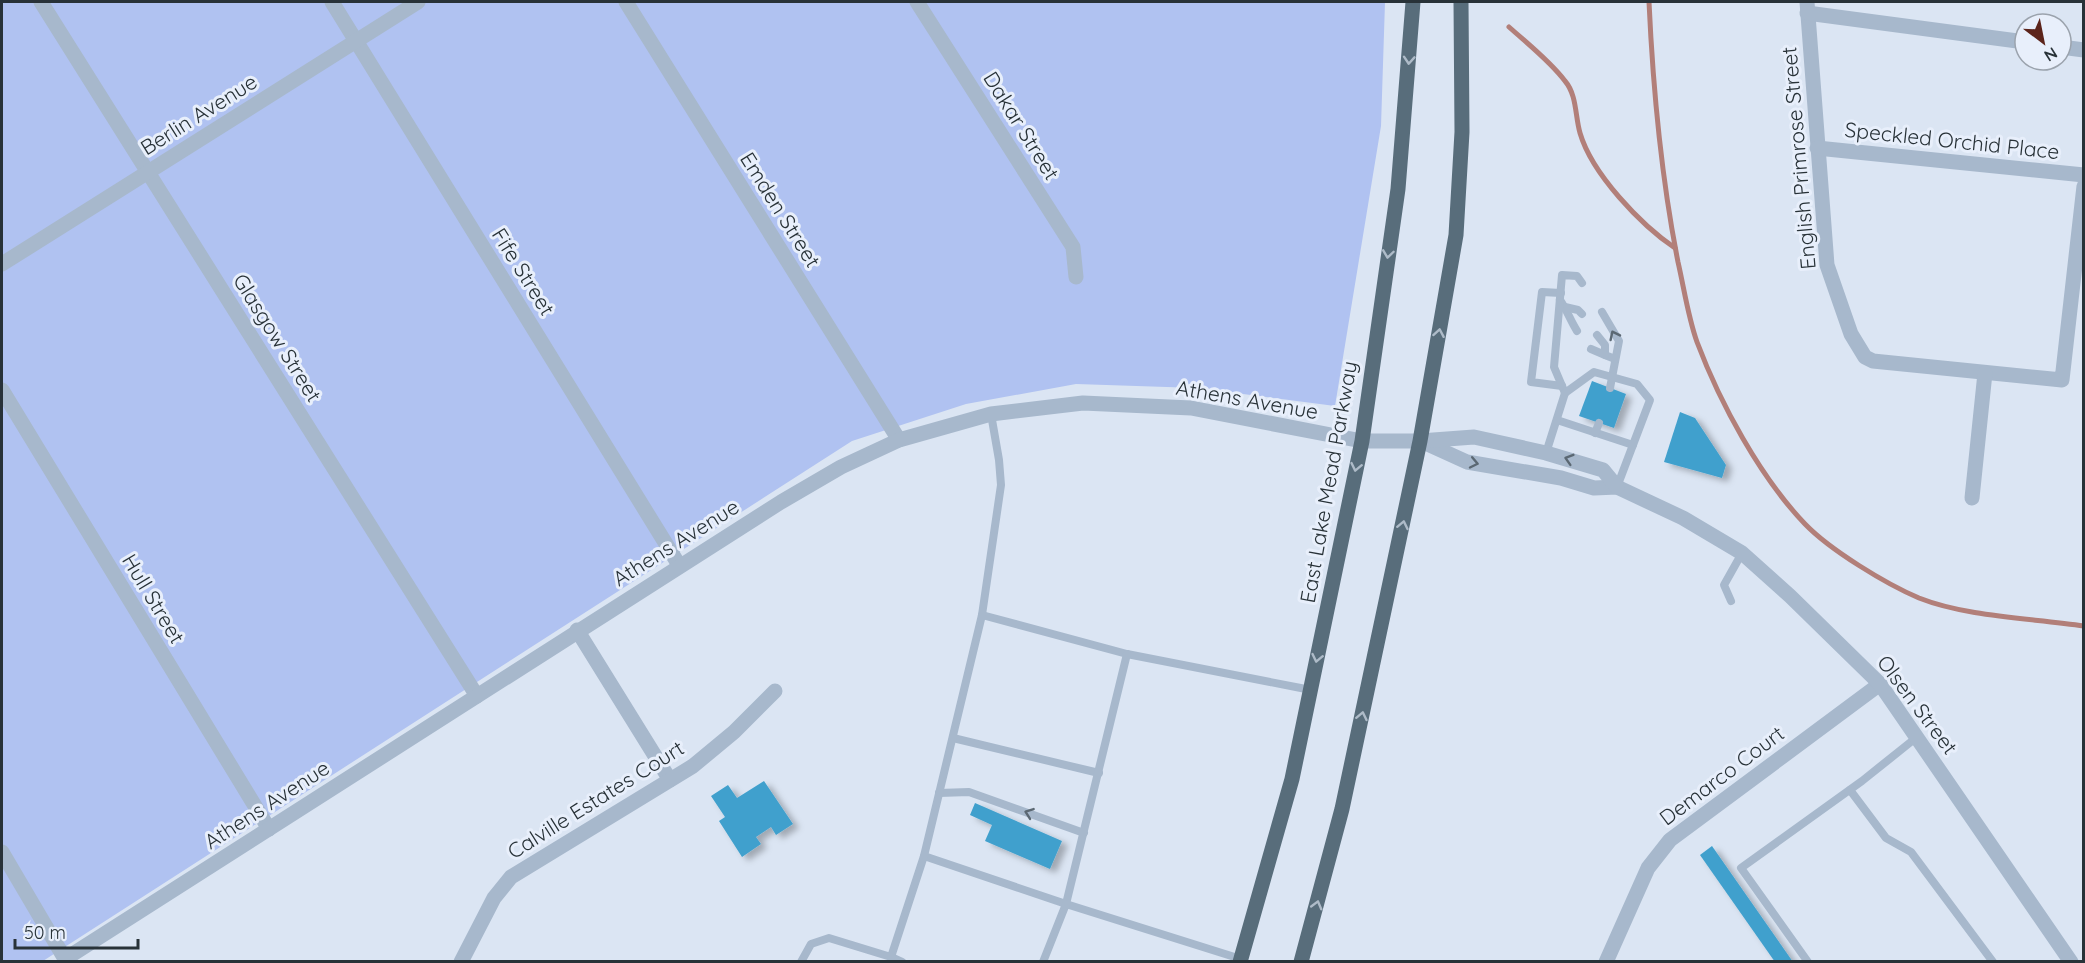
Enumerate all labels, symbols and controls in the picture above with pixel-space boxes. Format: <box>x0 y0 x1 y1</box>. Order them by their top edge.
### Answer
north arrow <box>2013 12 2073 72</box>
text: N <box>2041 43 2061 66</box>
street label: English Primrose Street <box>1775 46 1821 270</box>
one-way arrow <box>1403 55 1416 64</box>
street label: Dakar Street <box>978 66 1065 184</box>
street label: Berlin Avenue <box>135 68 262 160</box>
street label: Speckled Orchid Place <box>1844 116 2061 164</box>
street label: Emden Street <box>735 147 827 272</box>
street label: Fife Street <box>487 223 561 320</box>
one-way arrow <box>1383 249 1395 258</box>
street label: Glasgow Street <box>228 269 328 406</box>
one-way arrow <box>1432 329 1445 339</box>
one-way arrow <box>1610 330 1622 341</box>
street label: East Lake Mead Parkway <box>1294 359 1362 605</box>
street label: Athens Avenue <box>1174 374 1320 424</box>
one-way arrow <box>1564 454 1575 466</box>
one-way arrow <box>1469 456 1479 469</box>
one-way arrow <box>1350 462 1363 472</box>
street label: Athens Avenue <box>608 493 743 591</box>
one-way arrow <box>1395 520 1408 530</box>
street label: Hull Street <box>117 549 191 648</box>
street label: Olsen Street <box>1872 649 1964 759</box>
one-way arrow <box>1311 653 1324 663</box>
one-way arrow <box>1355 711 1368 721</box>
street label: Demarco Court <box>1654 720 1789 831</box>
street label: Calville Estates Court <box>502 734 688 864</box>
street label: Athens Avenue <box>199 754 334 854</box>
one-way arrow <box>1024 808 1035 821</box>
one-way arrow <box>1310 900 1323 910</box>
scale bar <box>15 912 138 950</box>
text: 50 m <box>24 921 66 944</box>

